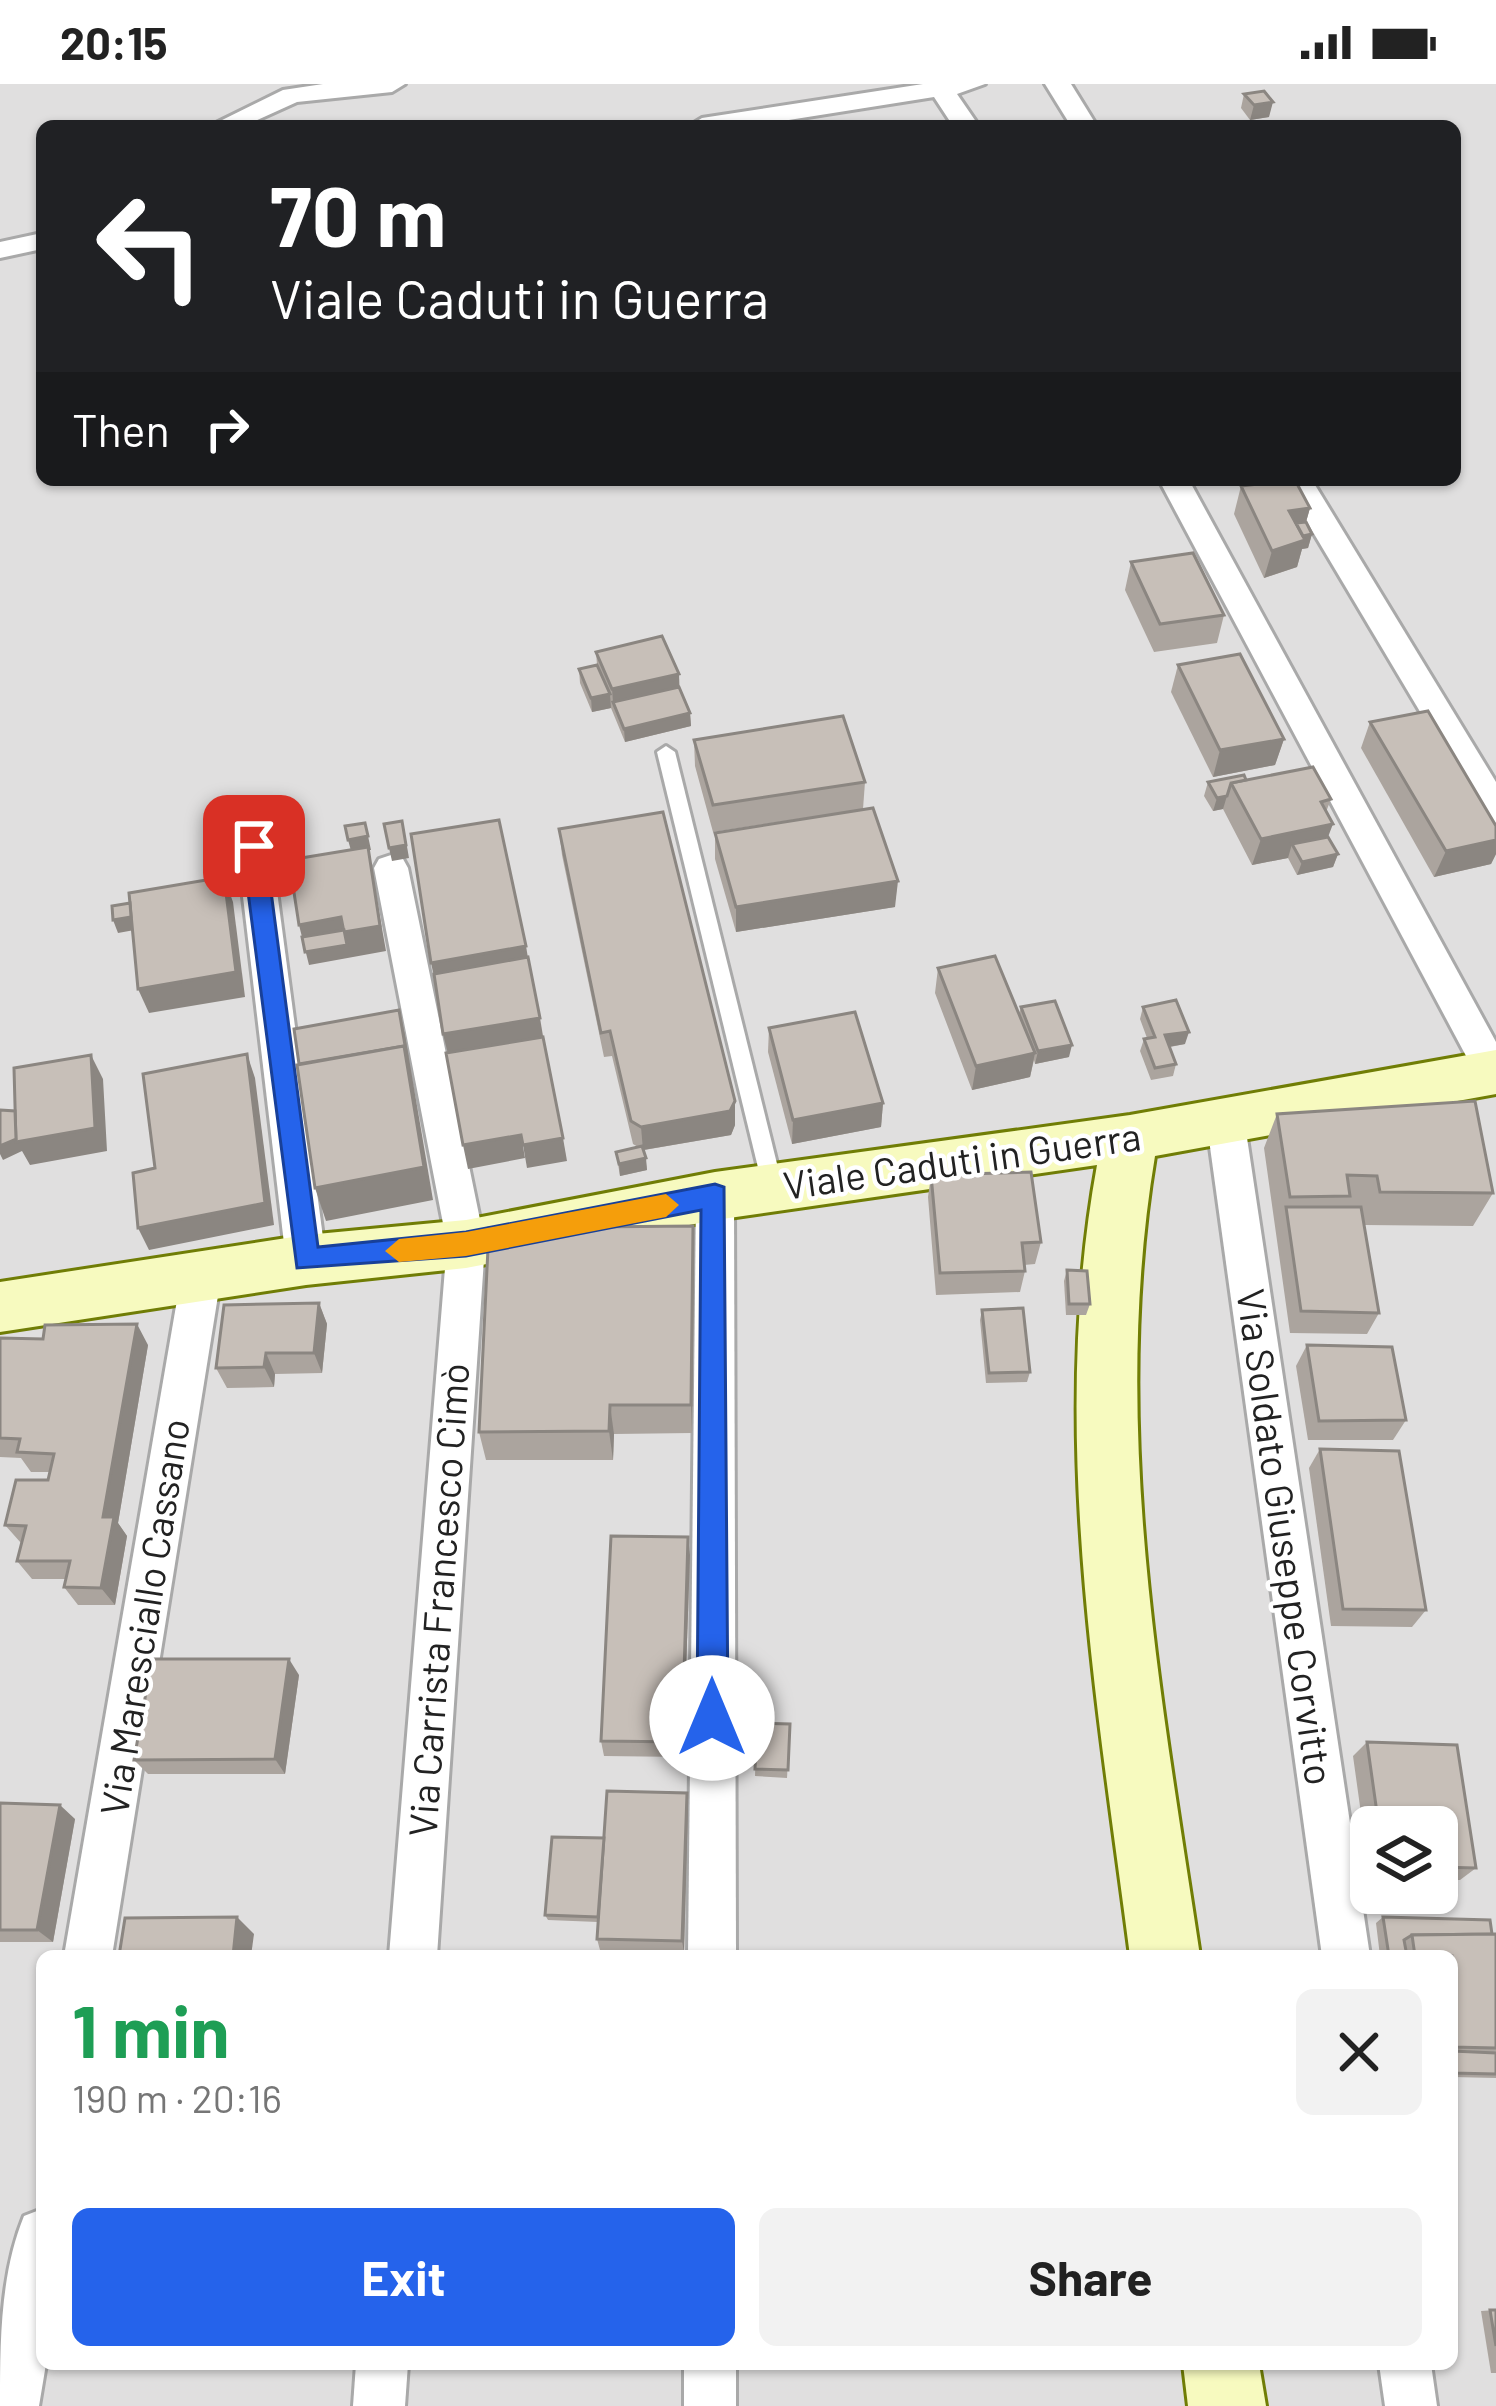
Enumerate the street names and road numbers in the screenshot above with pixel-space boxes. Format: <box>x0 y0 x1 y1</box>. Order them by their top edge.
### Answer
street label: Viale Caduti in Guerra <box>780 1111 1144 1208</box>
street label: Via Soldato Giuseppe Corvitto <box>1228 1286 1345 1788</box>
street label: Via Carrista Francesco Cimò <box>398 1362 477 1838</box>
street label: Via Maresciallo Cassano <box>89 1415 198 1818</box>

